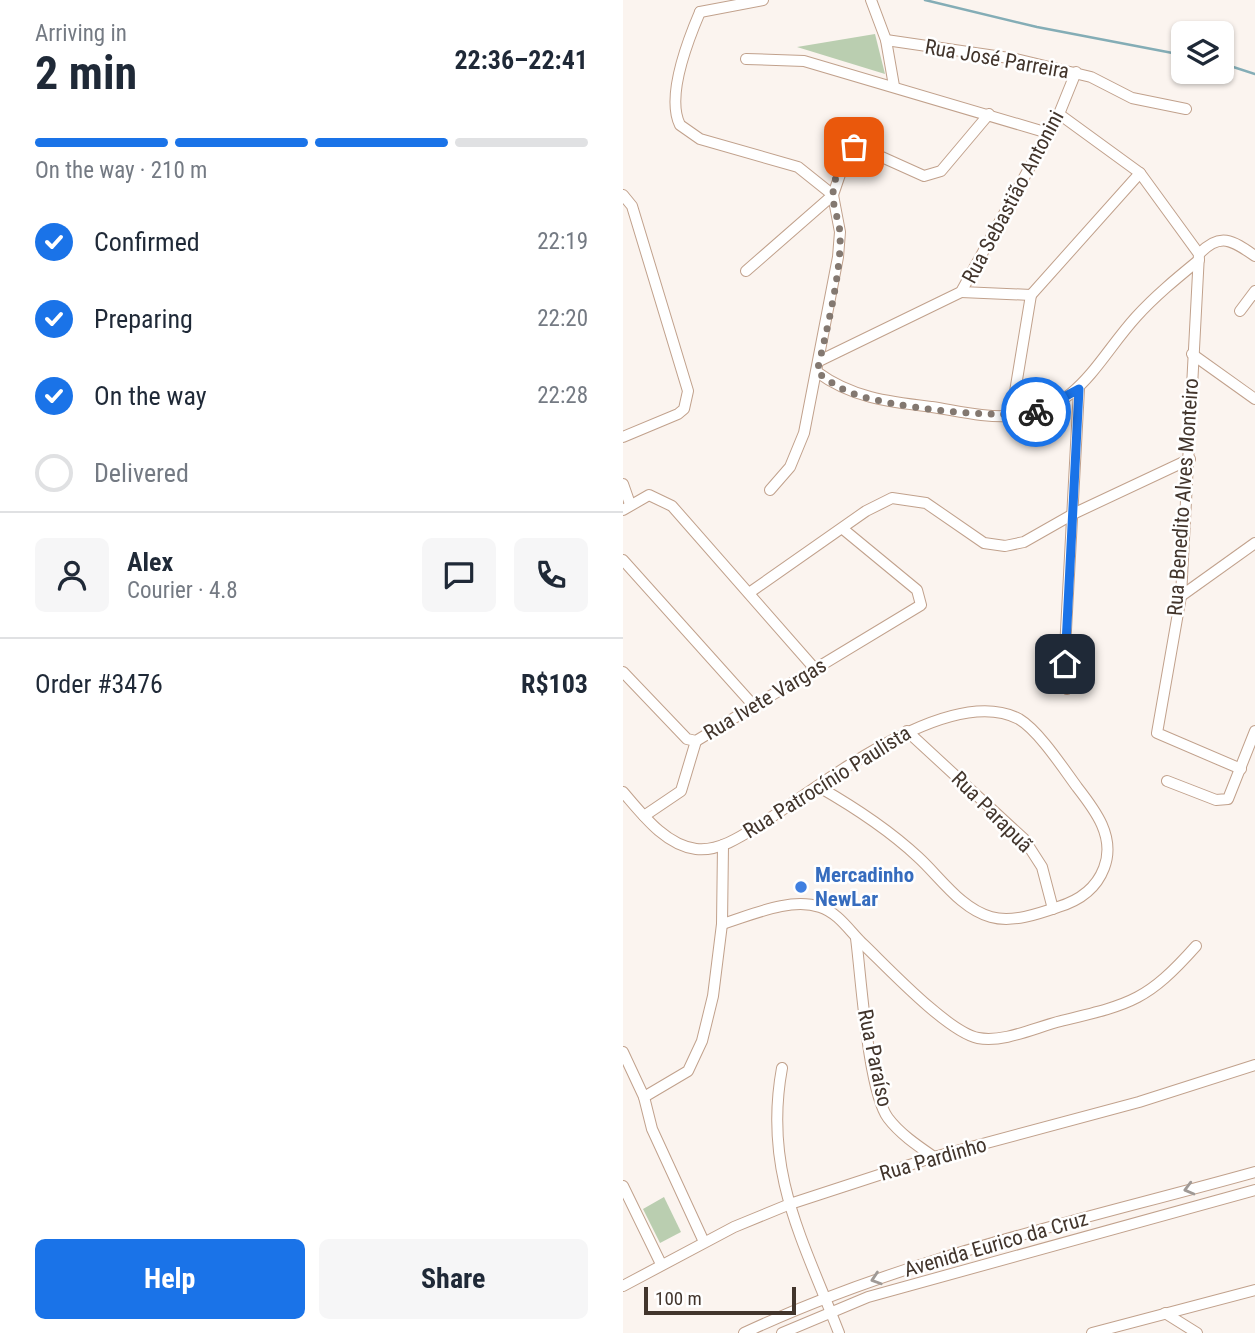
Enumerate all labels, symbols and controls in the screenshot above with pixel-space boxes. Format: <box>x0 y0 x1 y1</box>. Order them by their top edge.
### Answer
text: Arriving in <box>35 20 127 47</box>
map controls <box>1171 21 1234 84</box>
button: layers <box>1171 21 1234 84</box>
street label: Rua José Parreira <box>923 35 1071 83</box>
text: 22:36–22:41 <box>454 45 588 75</box>
text: 2 min <box>35 46 137 100</box>
street label: Rua Sebastião Antonini <box>957 107 1069 287</box>
pin <box>824 117 884 177</box>
icon: bag <box>835 128 873 166</box>
text: On the way · 210 m <box>35 157 207 184</box>
icon: check <box>35 223 73 261</box>
text: Confirmed <box>94 227 200 257</box>
text: 22:19 <box>537 228 588 255</box>
icon: check <box>35 300 73 338</box>
text: Preparing <box>94 304 193 334</box>
text: 22:20 <box>537 305 588 332</box>
icon: check <box>35 377 73 415</box>
courier <box>1001 377 1071 447</box>
street label: Rua Benedito Alves Monteiro <box>1163 377 1203 617</box>
text: On the way <box>94 381 207 411</box>
text: 22:28 <box>537 382 588 409</box>
icon: bike <box>1017 393 1055 431</box>
text: Delivered <box>94 458 189 488</box>
button: person <box>35 538 109 612</box>
button: chat <box>422 538 496 612</box>
button: phone <box>514 538 588 612</box>
text: Alex <box>127 547 173 577</box>
text: Courier · 4.8 <box>127 577 238 604</box>
pin <box>1035 634 1095 694</box>
icon: home <box>1046 645 1084 683</box>
street label: Rua Ivete Vargas <box>699 653 831 745</box>
text: Order #3476 <box>35 669 163 699</box>
text: R$103 <box>521 669 588 699</box>
street label: Rua Patrocínio Paulista <box>739 721 915 843</box>
street label: Rua Parapuã <box>947 767 1037 857</box>
place label: Mercadinho NewLar <box>815 863 914 911</box>
marker: Mercadinho NewLar <box>793 879 809 895</box>
street label: Rua Paraíso <box>853 1007 897 1109</box>
street label: Rua Pardinho <box>877 1132 989 1186</box>
one-way arrow <box>1183 1181 1195 1195</box>
street label: Avenida Eurico da Cruz <box>901 1206 1091 1282</box>
button: Help <box>35 1239 305 1319</box>
button: Share <box>319 1239 588 1319</box>
one-way arrow <box>870 1271 883 1285</box>
scale bar <box>644 1284 796 1316</box>
text: 100 m <box>655 1287 702 1310</box>

